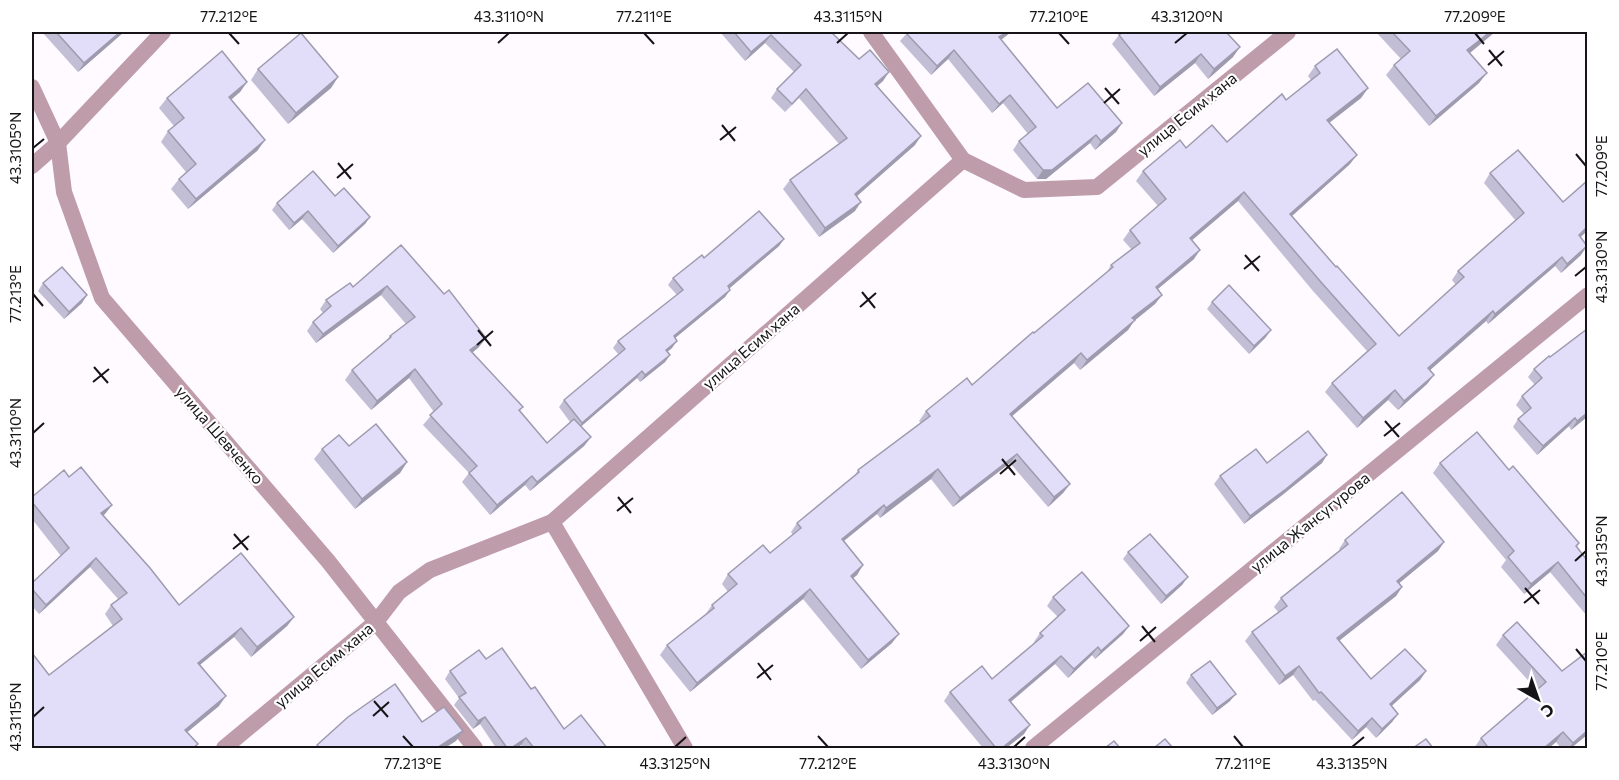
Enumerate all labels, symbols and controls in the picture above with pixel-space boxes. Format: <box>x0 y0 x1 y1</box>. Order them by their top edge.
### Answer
text: 77.212°E <box>200 7 258 25</box>
text: 43.3110°N <box>474 7 544 25</box>
text: 77.211°E <box>616 7 672 25</box>
text: 43.3115°N <box>813 7 883 25</box>
text: 77.210°E <box>1030 7 1088 25</box>
text: 43.3120°N <box>1151 7 1223 25</box>
text: 77.209°E <box>1444 7 1506 25</box>
street label: улица Есим хана <box>1133 68 1240 159</box>
text: 43.3105°N <box>6 112 24 184</box>
text: 77.209°E <box>1592 135 1610 197</box>
text: 43.3130°N <box>1592 231 1610 303</box>
text: 77.213°E <box>6 265 24 323</box>
street label: улица Есим хана <box>698 298 803 393</box>
street label: улица Шевченко <box>172 382 268 488</box>
text: 43.3110°N <box>6 398 24 468</box>
street label: улица Жансугурова <box>1246 468 1373 576</box>
text: 43.3135°N <box>1592 515 1610 587</box>
street label: улица Есим хана <box>271 618 377 711</box>
text: 77.210°E <box>1592 632 1610 690</box>
north arrow <box>1508 669 1568 729</box>
text: 43.3115°N <box>6 682 24 752</box>
text: С <box>1538 700 1558 722</box>
text: 77.213°E <box>384 754 442 772</box>
text: 43.3125°N <box>639 754 711 772</box>
text: 77.212°E <box>799 754 857 772</box>
text: 43.3130°N <box>978 754 1050 772</box>
text: 77.211°E <box>1215 754 1271 772</box>
text: 43.3135°N <box>1316 754 1388 772</box>

